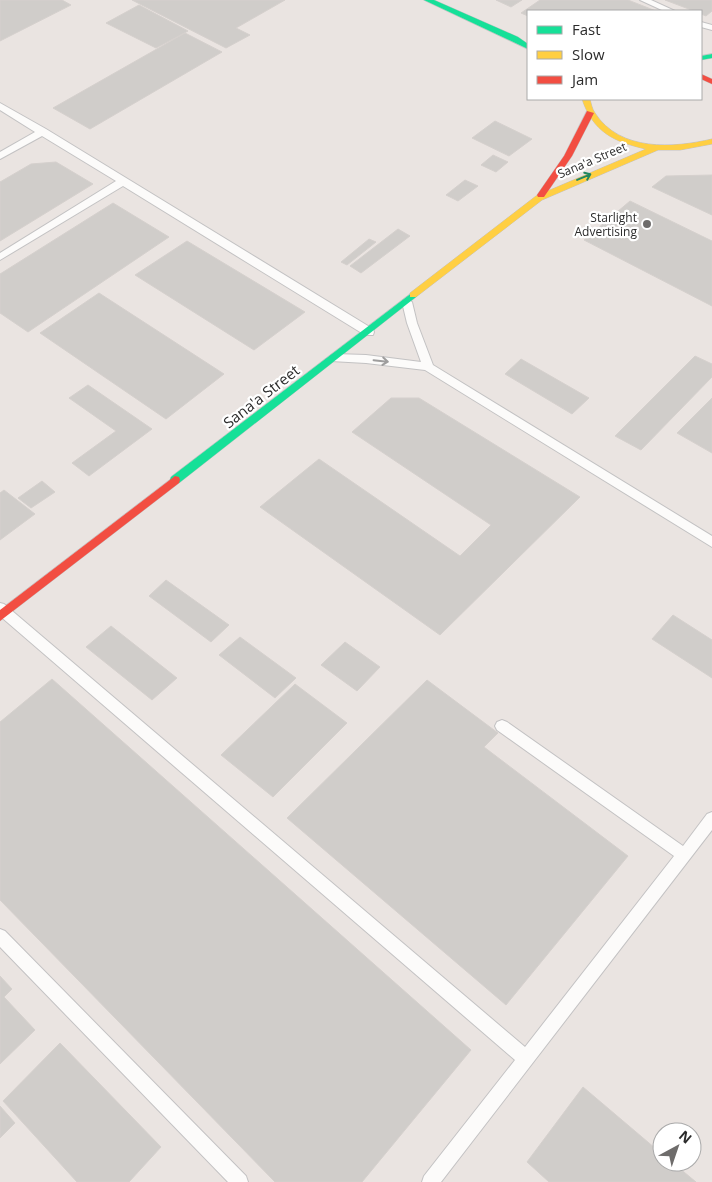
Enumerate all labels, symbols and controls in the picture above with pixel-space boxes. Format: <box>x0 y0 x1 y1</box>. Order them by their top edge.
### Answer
legend <box>527 10 702 100</box>
text: Fast <box>572 19 601 39</box>
text: Slow <box>572 44 605 64</box>
text: Jam <box>570 69 598 89</box>
street label: Sana'a Street <box>555 138 629 182</box>
one-way arrow <box>576 172 591 182</box>
place label: Starlight Advertising <box>575 209 637 240</box>
marker: Starlight Advertising <box>641 218 653 230</box>
one-way arrow <box>373 356 389 366</box>
street label: Sana'a Street <box>219 360 303 432</box>
north arrow <box>652 1122 702 1172</box>
text: N <box>675 1126 696 1148</box>

